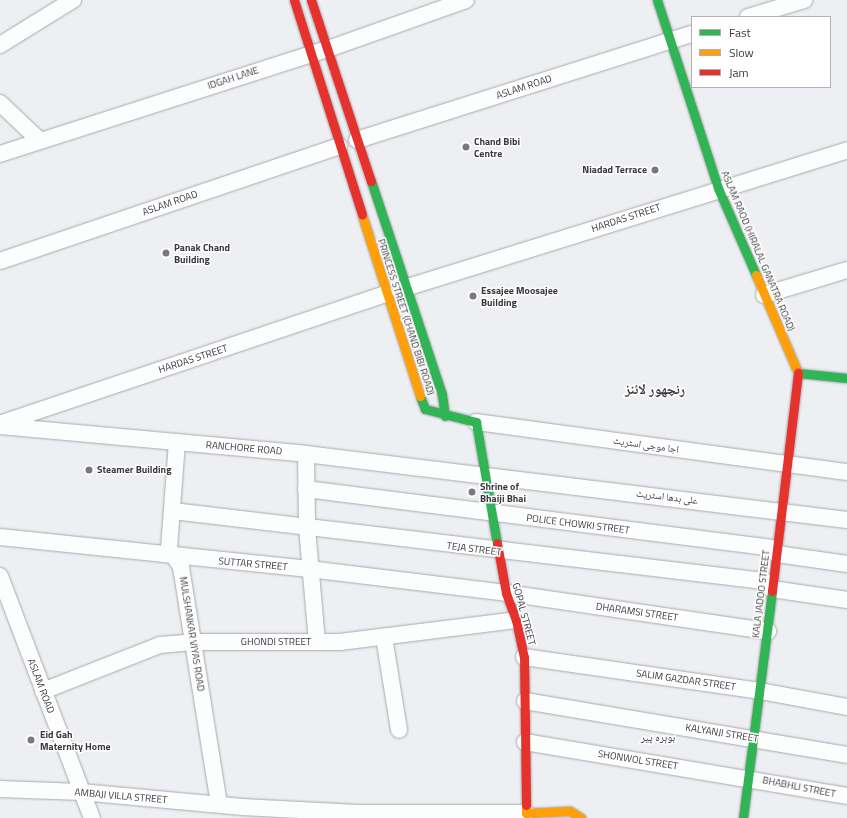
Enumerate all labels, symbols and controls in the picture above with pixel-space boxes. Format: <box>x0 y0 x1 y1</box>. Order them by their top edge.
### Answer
legend <box>691 16 831 88</box>
text: Fast <box>729 23 751 42</box>
text: Slow <box>729 43 754 62</box>
text: Jam <box>729 63 749 82</box>
street label: IDGAH LANE <box>206 64 260 92</box>
street label: ASLAM ROAD <box>495 72 553 102</box>
place label: Chand Bibi Centre <box>474 135 520 158</box>
marker: Chand Bibi Centre <box>461 142 471 152</box>
place label: Niadad Terrace <box>582 164 647 176</box>
marker: Niadad Terrace <box>650 165 660 175</box>
street label: ASLAM RAOD (HIRALAL GANATRA ROAD) <box>719 169 797 333</box>
street label: ASLAM ROAD <box>141 188 199 218</box>
street label: HARDAS STREET <box>590 201 662 235</box>
street label: PRINCESS STREET (CHAND BIBI ROAD) <box>375 237 437 397</box>
place label: Panak Chand Building <box>174 241 230 264</box>
marker: Panak Chand Building <box>161 248 171 258</box>
place label: Essajee Moosajee Building <box>481 284 558 308</box>
marker: Essajee Moosajee Building <box>468 291 478 301</box>
street label: HARDAS STREET <box>157 342 229 376</box>
district label: رنچھور لائنز <box>625 381 685 397</box>
street label: اجا موجی اسٹریٹ <box>612 434 680 456</box>
street label: RANCHORE ROAD <box>205 439 283 457</box>
place label: Steamer Building <box>97 464 171 476</box>
marker: Steamer Building <box>84 465 94 475</box>
place label: Shrine of Bhaiji Bhai <box>480 480 526 504</box>
marker: Shrine of Bhaiji Bhai <box>467 487 477 497</box>
street label: علی بدھا اسٹریٹ <box>635 487 699 507</box>
street label: POLICE CHOWKI STREET <box>526 512 630 536</box>
street label: TEJA STREET <box>446 540 502 558</box>
street label: KALA JADOO STREET <box>750 549 772 639</box>
street label: SUTTAR STREET <box>218 555 288 573</box>
street label: MULSHANKAR VIYAS ROAD <box>177 576 207 692</box>
street label: GOPAL STREET <box>510 581 538 647</box>
street label: DHARAMSI STREET <box>595 600 679 624</box>
street label: GHONDI STREET <box>241 636 311 648</box>
street label: ASLAM ROAD <box>25 657 57 715</box>
street label: SALIM GAZDAR STREET <box>635 667 737 693</box>
street label: KALYANJI STREET <box>685 721 759 745</box>
place label: Eid Gah Maternity Home <box>40 728 111 752</box>
district label: بوہرہ پیر <box>641 730 675 744</box>
marker: Eid Gah Maternity Home <box>25 734 37 746</box>
street label: SHONWOL STREET <box>597 748 679 772</box>
street label: BHABHLI STREET <box>761 774 837 800</box>
street label: AMBAJI VILLA STREET <box>74 786 168 806</box>

